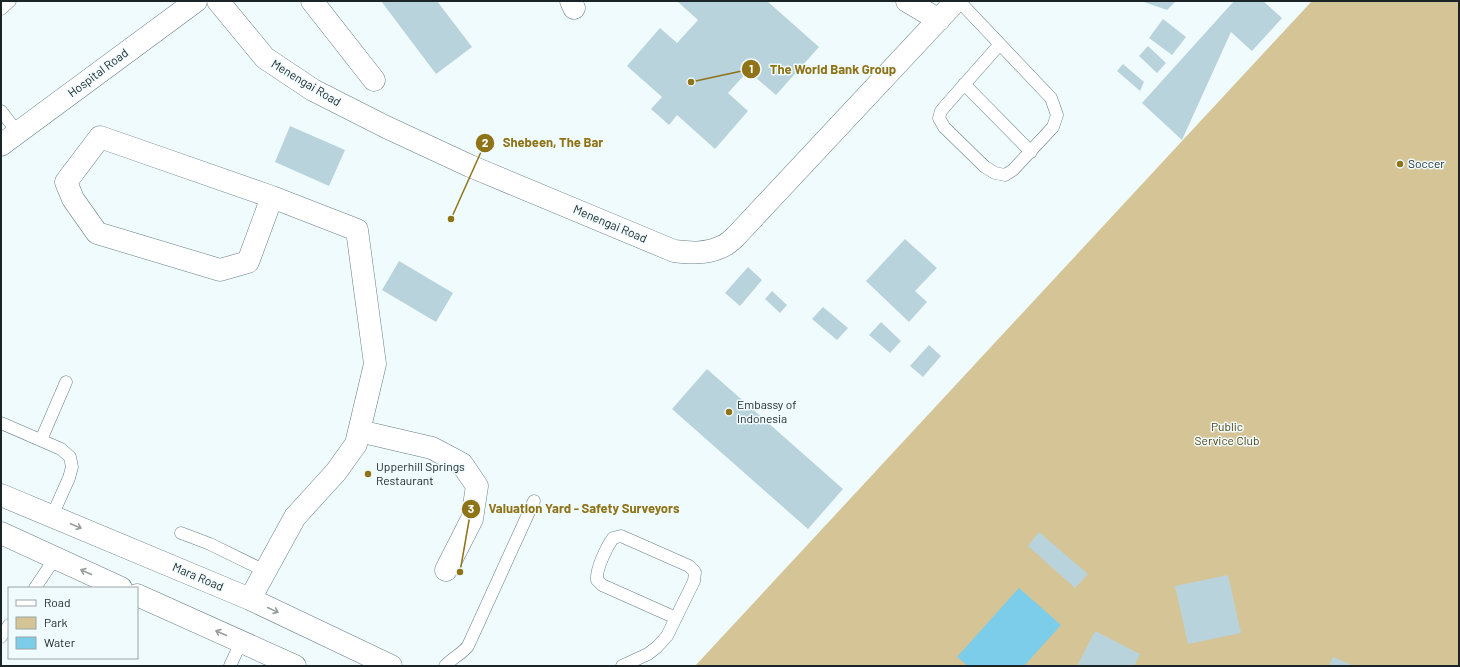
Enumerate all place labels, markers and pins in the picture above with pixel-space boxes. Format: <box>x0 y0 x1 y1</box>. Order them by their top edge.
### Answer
callout: The World Bank Group <box>741 57 904 82</box>
callout: Shebeen, The Bar <box>475 130 612 155</box>
place label: Soccer <box>1408 156 1445 170</box>
marker: Soccer <box>1395 159 1405 169</box>
place label: Embassy of Indonesia <box>737 397 797 425</box>
marker: Embassy of Indonesia <box>724 407 734 417</box>
place label: Upperhill Springs Restaurant <box>376 459 465 487</box>
marker: Upperhill Springs Restaurant <box>363 469 373 479</box>
callout: Valuation Yard - Safety Surveyors <box>461 496 688 521</box>

